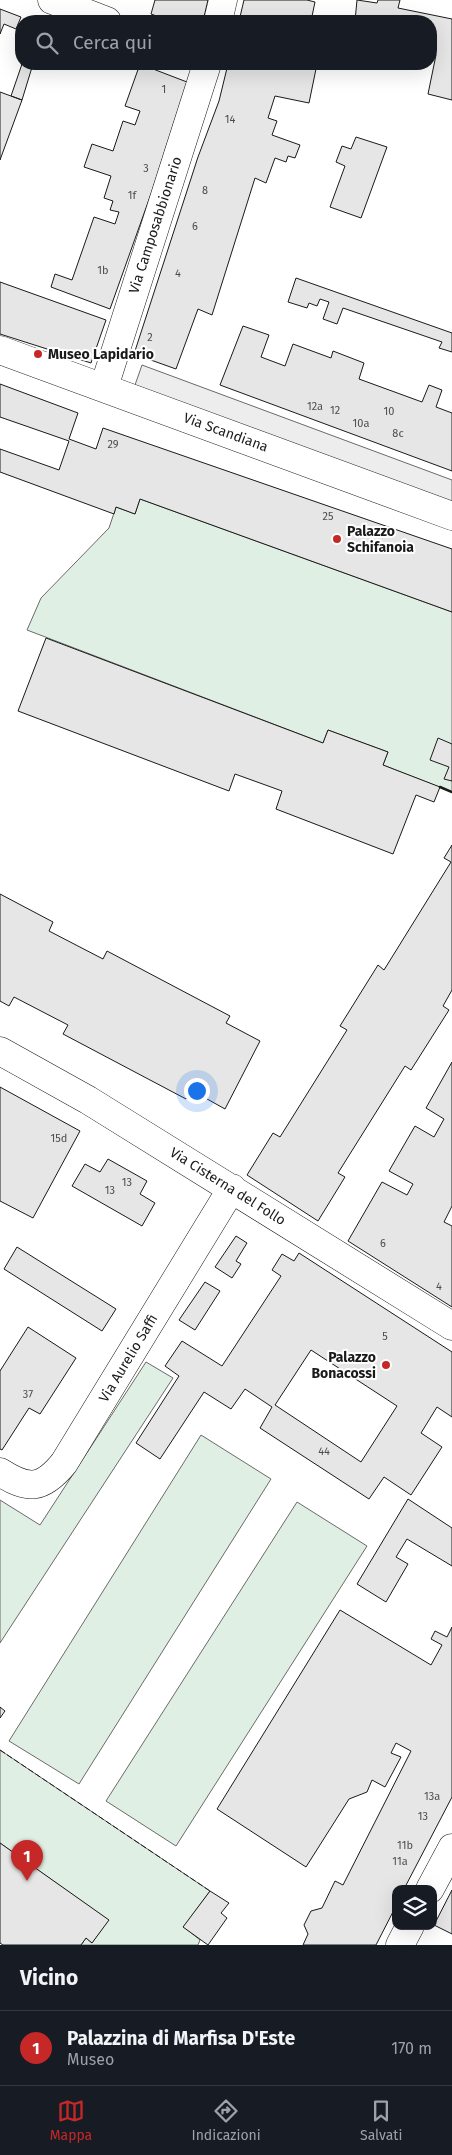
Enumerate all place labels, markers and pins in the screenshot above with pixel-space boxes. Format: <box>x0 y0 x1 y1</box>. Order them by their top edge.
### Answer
place label: Museo Lapidario <box>48 346 154 363</box>
marker: Museo Lapidario <box>32 348 44 360</box>
place label: Palazzo Schifanoia <box>347 523 414 556</box>
marker: Palazzo Schifanoia <box>331 533 343 545</box>
place label: Palazzo Bonacossi <box>311 1349 376 1382</box>
marker: Palazzo Bonacossi <box>380 1359 392 1371</box>
pin: 1 <box>11 1840 43 1881</box>

